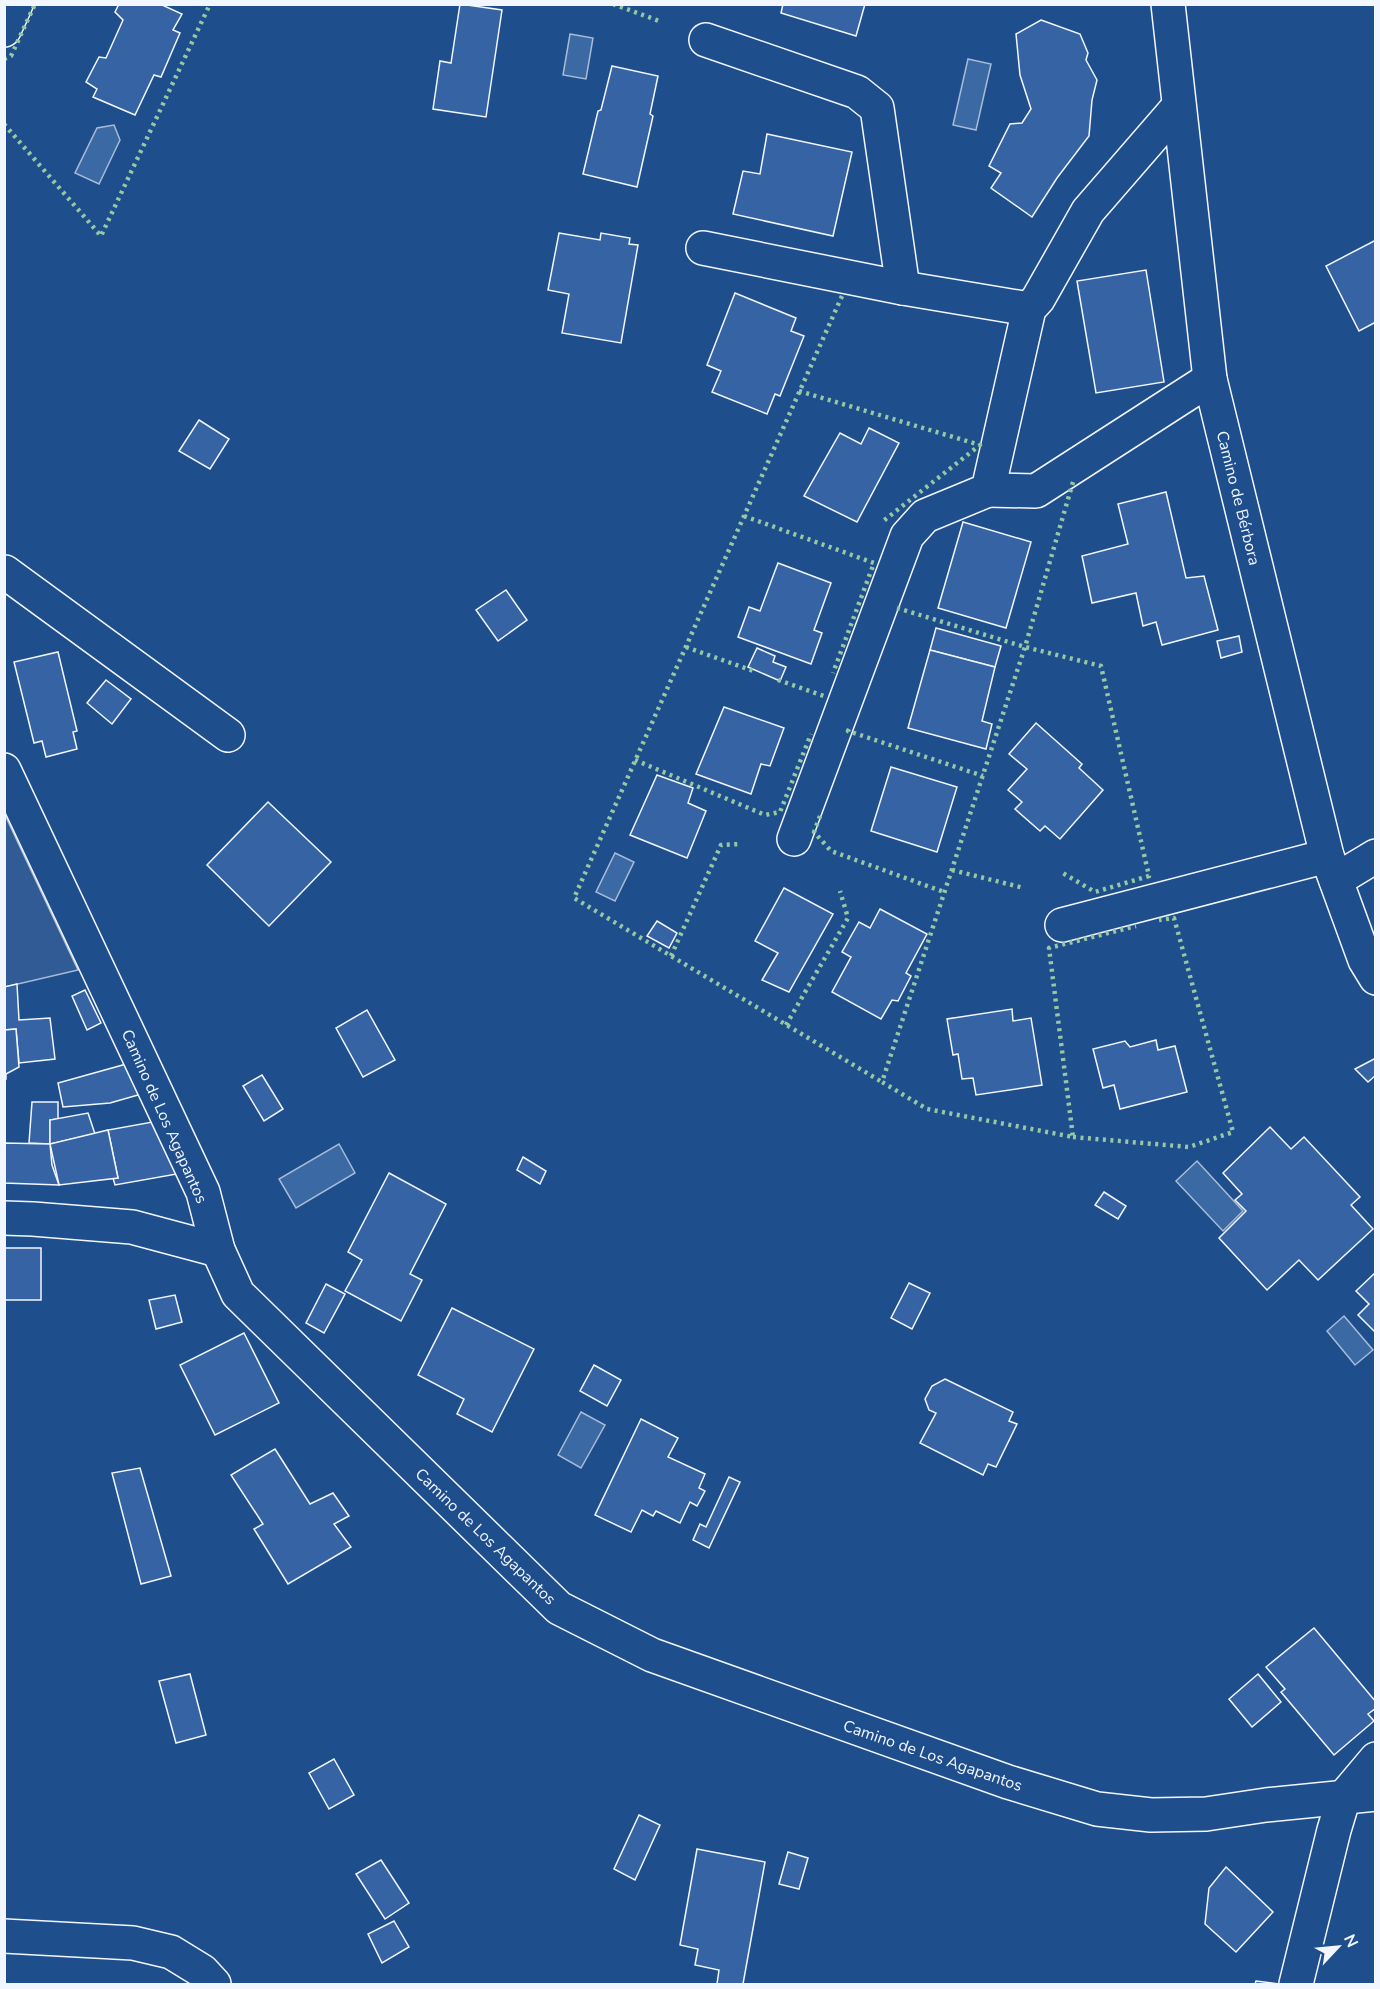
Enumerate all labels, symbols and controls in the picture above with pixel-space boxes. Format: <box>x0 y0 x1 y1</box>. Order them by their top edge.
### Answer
street label: Camino de Bérbora <box>1211 429 1265 568</box>
street label: Camino de Los Agapantos <box>116 1026 212 1207</box>
street label: Camino de Los Agapantos <box>410 1463 561 1610</box>
street label: Camino de Los Agapantos <box>840 1715 1025 1797</box>
north arrow <box>1308 1917 1368 1977</box>
text: N <box>1338 1931 1363 1951</box>

